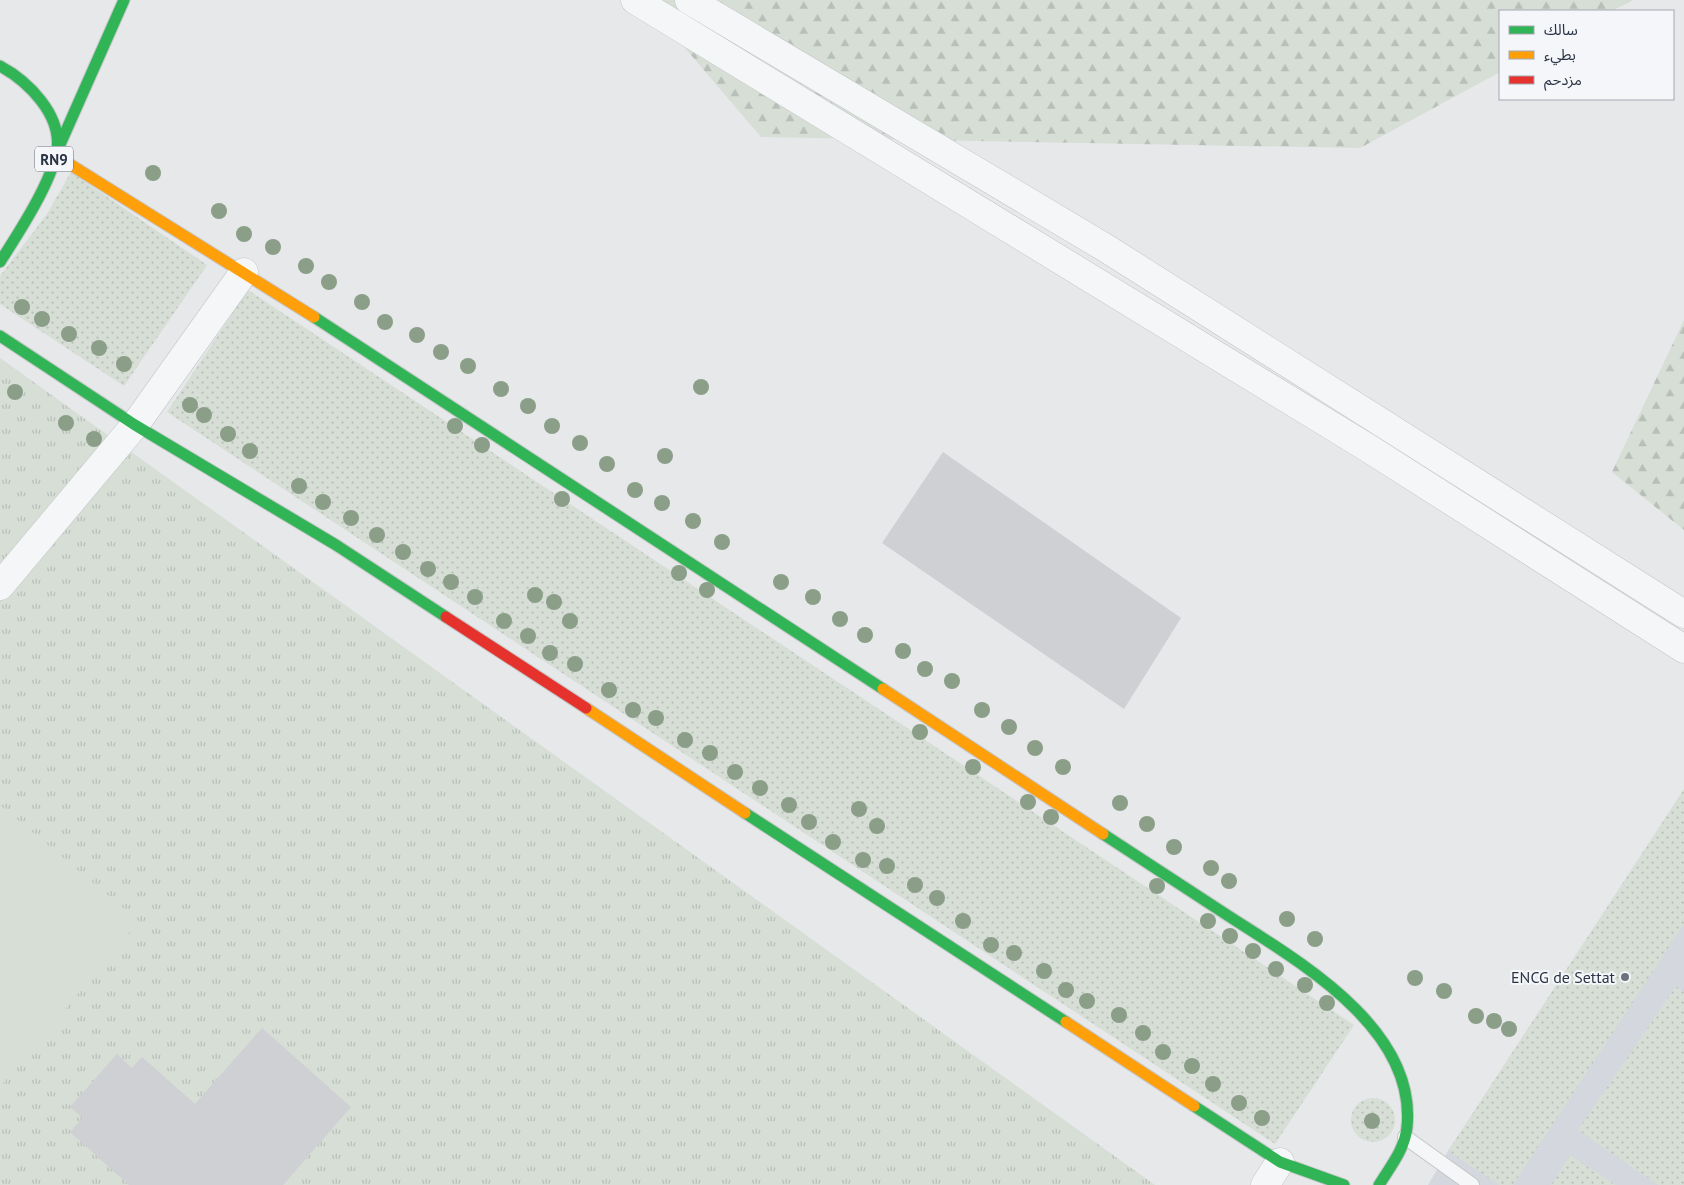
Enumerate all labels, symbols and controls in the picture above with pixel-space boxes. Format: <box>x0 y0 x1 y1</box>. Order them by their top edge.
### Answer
legend <box>1499 10 1674 100</box>
text: سالك <box>1544 20 1578 39</box>
text: بطيء <box>1544 45 1576 66</box>
text: مزدحم <box>1544 70 1582 91</box>
road number: RN9 <box>35 146 73 172</box>
place label: ENCG de Settat <box>1511 967 1616 987</box>
marker: ENCG de Settat <box>1619 971 1631 983</box>

